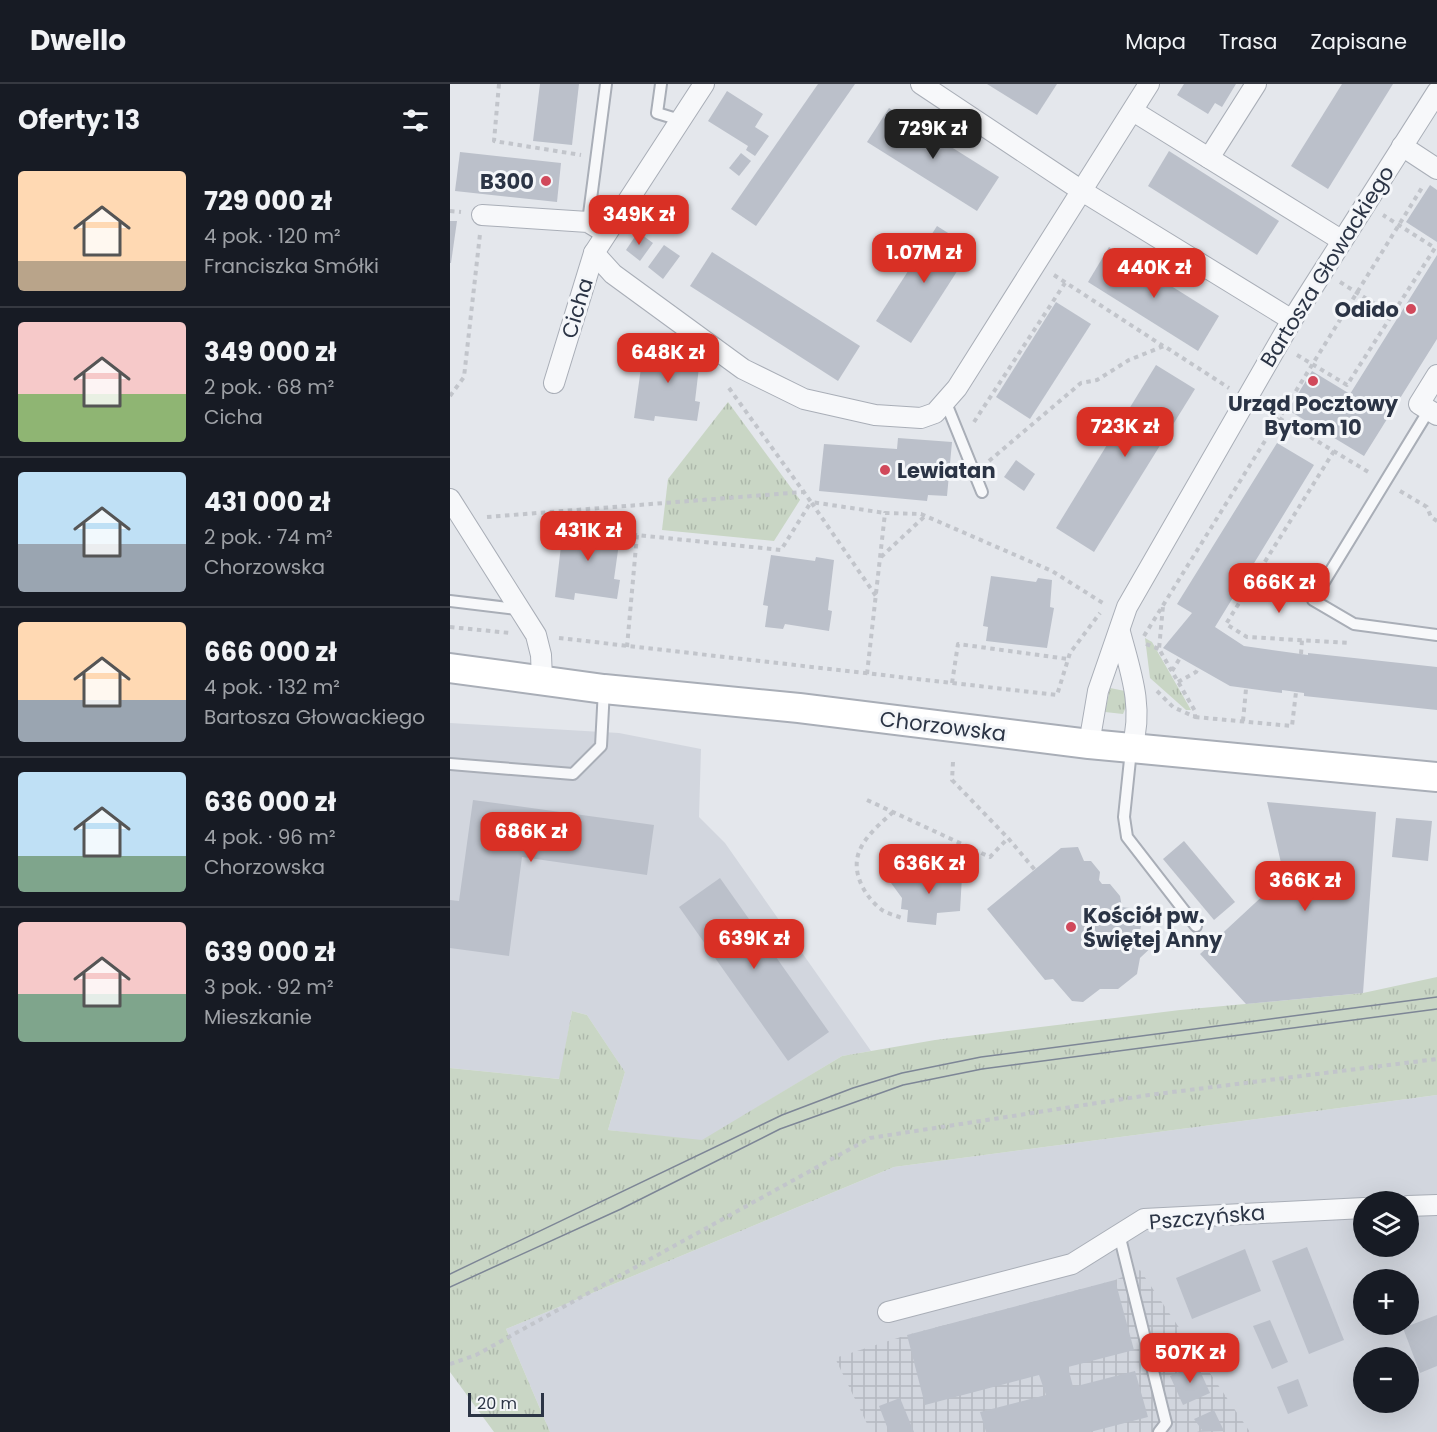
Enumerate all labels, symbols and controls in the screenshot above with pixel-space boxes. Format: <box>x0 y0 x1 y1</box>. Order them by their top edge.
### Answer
text: Dwello <box>30 21 126 60</box>
text: Mapa <box>1125 27 1186 56</box>
text: Trasa <box>1219 27 1277 56</box>
text: Zapisane <box>1310 27 1407 56</box>
text: Oferty: 13 <box>18 102 140 138</box>
icon: filters <box>399 104 432 137</box>
pin: 729K zł <box>878 109 988 160</box>
text: 729K zł <box>899 114 967 142</box>
street label: Bartosza Głowackiego <box>1253 160 1401 372</box>
place label: B300 <box>480 167 534 196</box>
marker: B300 <box>539 174 553 188</box>
text: 729 000 zł <box>204 183 332 219</box>
icon: home <box>66 195 138 267</box>
pin: 349K zł <box>584 195 694 246</box>
text: 349K zł <box>603 200 675 228</box>
text: 4 pok. · 120 m² <box>204 222 341 250</box>
pin: 1.07M zł <box>862 233 986 284</box>
text: 1.07M zł <box>886 238 962 266</box>
pin: 440K zł <box>1099 248 1209 299</box>
text: Franciszka Smółki <box>204 252 379 280</box>
text: 440K zł <box>1117 253 1191 281</box>
street label: Cicha <box>554 274 600 342</box>
place label: Odido <box>1334 295 1399 324</box>
marker: Odido <box>1404 302 1418 316</box>
pin: 648K zł <box>613 333 723 384</box>
text: 349 000 zł <box>204 334 336 370</box>
text: 648K zł <box>631 338 705 366</box>
icon: home <box>66 346 138 418</box>
text: 2 pok. · 68 m² <box>204 373 334 401</box>
marker: Urząd Pocztowy Bytom 10 <box>1306 374 1320 388</box>
place label: Urząd Pocztowy Bytom 10 <box>1228 389 1399 442</box>
text: Cicha <box>204 403 263 431</box>
pin: 723K zł <box>1070 407 1180 458</box>
text: 723K zł <box>1091 412 1159 440</box>
place label: Lewiatan <box>897 456 996 485</box>
marker: Lewiatan <box>878 463 892 477</box>
text: 431 000 zł <box>204 484 330 520</box>
icon: home <box>66 496 138 568</box>
pin: 431K zł <box>533 511 643 562</box>
text: 431K zł <box>554 516 622 544</box>
text: 2 pok. · 74 m² <box>204 523 333 551</box>
text: Chorzowska <box>204 553 325 581</box>
pin: 666K zł <box>1224 563 1334 614</box>
text: 666K zł <box>1243 568 1315 596</box>
text: 666 000 zł <box>204 634 337 670</box>
icon: home <box>66 646 138 718</box>
text: 4 pok. · 132 m² <box>204 673 340 701</box>
text: Bartosza Głowackiego <box>204 703 425 731</box>
street label: Chorzowska <box>878 704 1008 748</box>
text: 636 000 zł <box>204 784 336 820</box>
icon: home <box>66 796 138 868</box>
pin: 686K zł <box>476 812 586 863</box>
text: 686K zł <box>495 817 567 845</box>
text: 4 pok. · 96 m² <box>204 823 336 851</box>
pin: 636K zł <box>874 844 984 895</box>
text: 636K zł <box>893 849 965 877</box>
text: Chorzowska <box>204 853 325 881</box>
pin: 366K zł <box>1250 861 1360 912</box>
text: 366K zł <box>1269 866 1341 894</box>
place label: Kościół pw. Świętej Anny <box>1083 901 1223 954</box>
pin: 639K zł <box>699 919 809 970</box>
marker: Kościół pw. Świętej Anny <box>1064 920 1078 934</box>
text: 639K zł <box>718 924 790 952</box>
text: 639 000 zł <box>204 934 335 970</box>
icon: home <box>66 946 138 1018</box>
text: 3 pok. · 92 m² <box>204 973 334 1001</box>
text: Mieszkanie <box>204 1003 312 1031</box>
map controls <box>1353 1191 1419 1413</box>
button: layers <box>1353 1191 1419 1257</box>
street label: Pszczyńska <box>1148 1197 1266 1237</box>
button: + <box>1353 1269 1419 1335</box>
pin: 507K zł <box>1135 1333 1245 1384</box>
text: 507K zł <box>1154 1338 1226 1366</box>
button: − <box>1353 1347 1419 1413</box>
scale bar <box>468 1390 544 1418</box>
text: 20 m <box>477 1392 517 1415</box>

